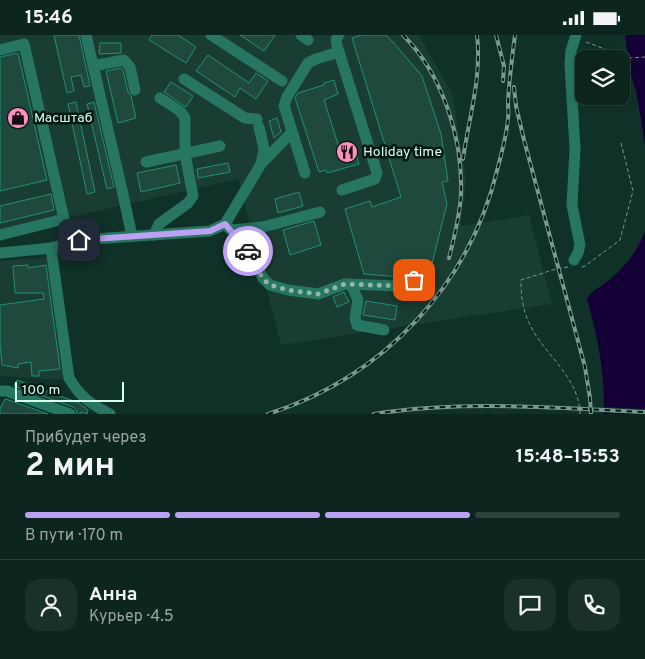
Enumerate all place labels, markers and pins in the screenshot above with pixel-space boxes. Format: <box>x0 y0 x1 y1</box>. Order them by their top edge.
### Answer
shop icon: Масштаб <box>6 106 30 130</box>
place label: Масштаб <box>34 110 93 127</box>
restaurant icon: Holiday time <box>335 140 359 164</box>
place label: Holiday time <box>363 144 442 161</box>
pin <box>58 219 100 261</box>
pin <box>393 259 435 301</box>

